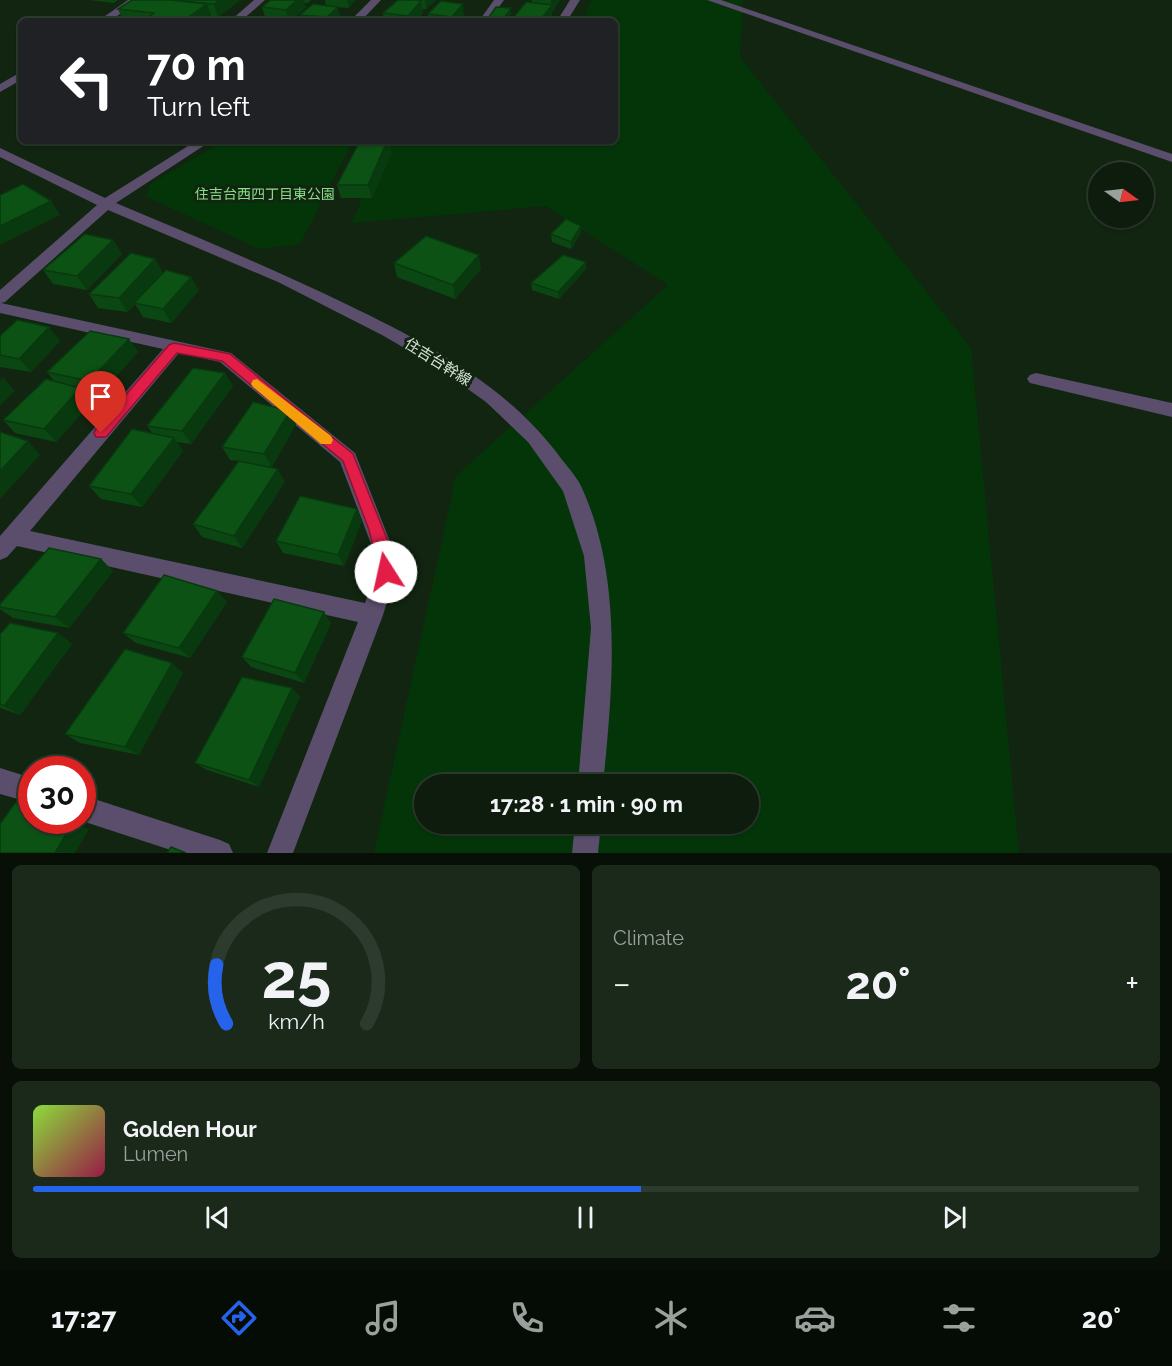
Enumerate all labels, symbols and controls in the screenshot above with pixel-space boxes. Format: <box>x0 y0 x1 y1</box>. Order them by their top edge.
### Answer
text: 70 m <box>147 41 246 90</box>
icon: left <box>48 42 126 120</box>
text: Turn left <box>147 91 250 122</box>
north arrow <box>1088 162 1154 228</box>
map controls <box>1088 162 1154 228</box>
park label: 住吉台西四丁目東公園 <box>195 186 335 202</box>
street label: 住吉台幹線 <box>401 334 475 390</box>
pin <box>75 371 126 433</box>
icon: arrive <box>84 380 117 413</box>
position arrow <box>354 540 418 604</box>
speed limit sign: 30 <box>18 756 96 834</box>
text: 17:28 · 1 min · 90 m <box>490 791 683 817</box>
text: Climate <box>613 926 684 950</box>
text: 25 <box>261 939 331 1013</box>
text: 20° <box>845 957 911 1010</box>
text: − <box>613 964 631 1003</box>
text: + <box>1125 964 1139 1003</box>
text: km/h <box>268 1009 324 1034</box>
text: Golden Hour <box>123 1116 257 1142</box>
text: Lumen <box>123 1142 188 1166</box>
icon: previous <box>201 1201 234 1234</box>
icon: pause <box>569 1201 602 1234</box>
icon: next <box>938 1201 971 1234</box>
icon: directions <box>218 1297 260 1339</box>
icon: music <box>362 1297 404 1339</box>
icon: phone <box>506 1297 548 1339</box>
icon: climate <box>650 1297 692 1339</box>
icon: car <box>794 1297 836 1339</box>
icon: filters <box>938 1297 980 1339</box>
text: 17:27 <box>51 1303 116 1334</box>
text: 20° <box>1082 1303 1121 1334</box>

